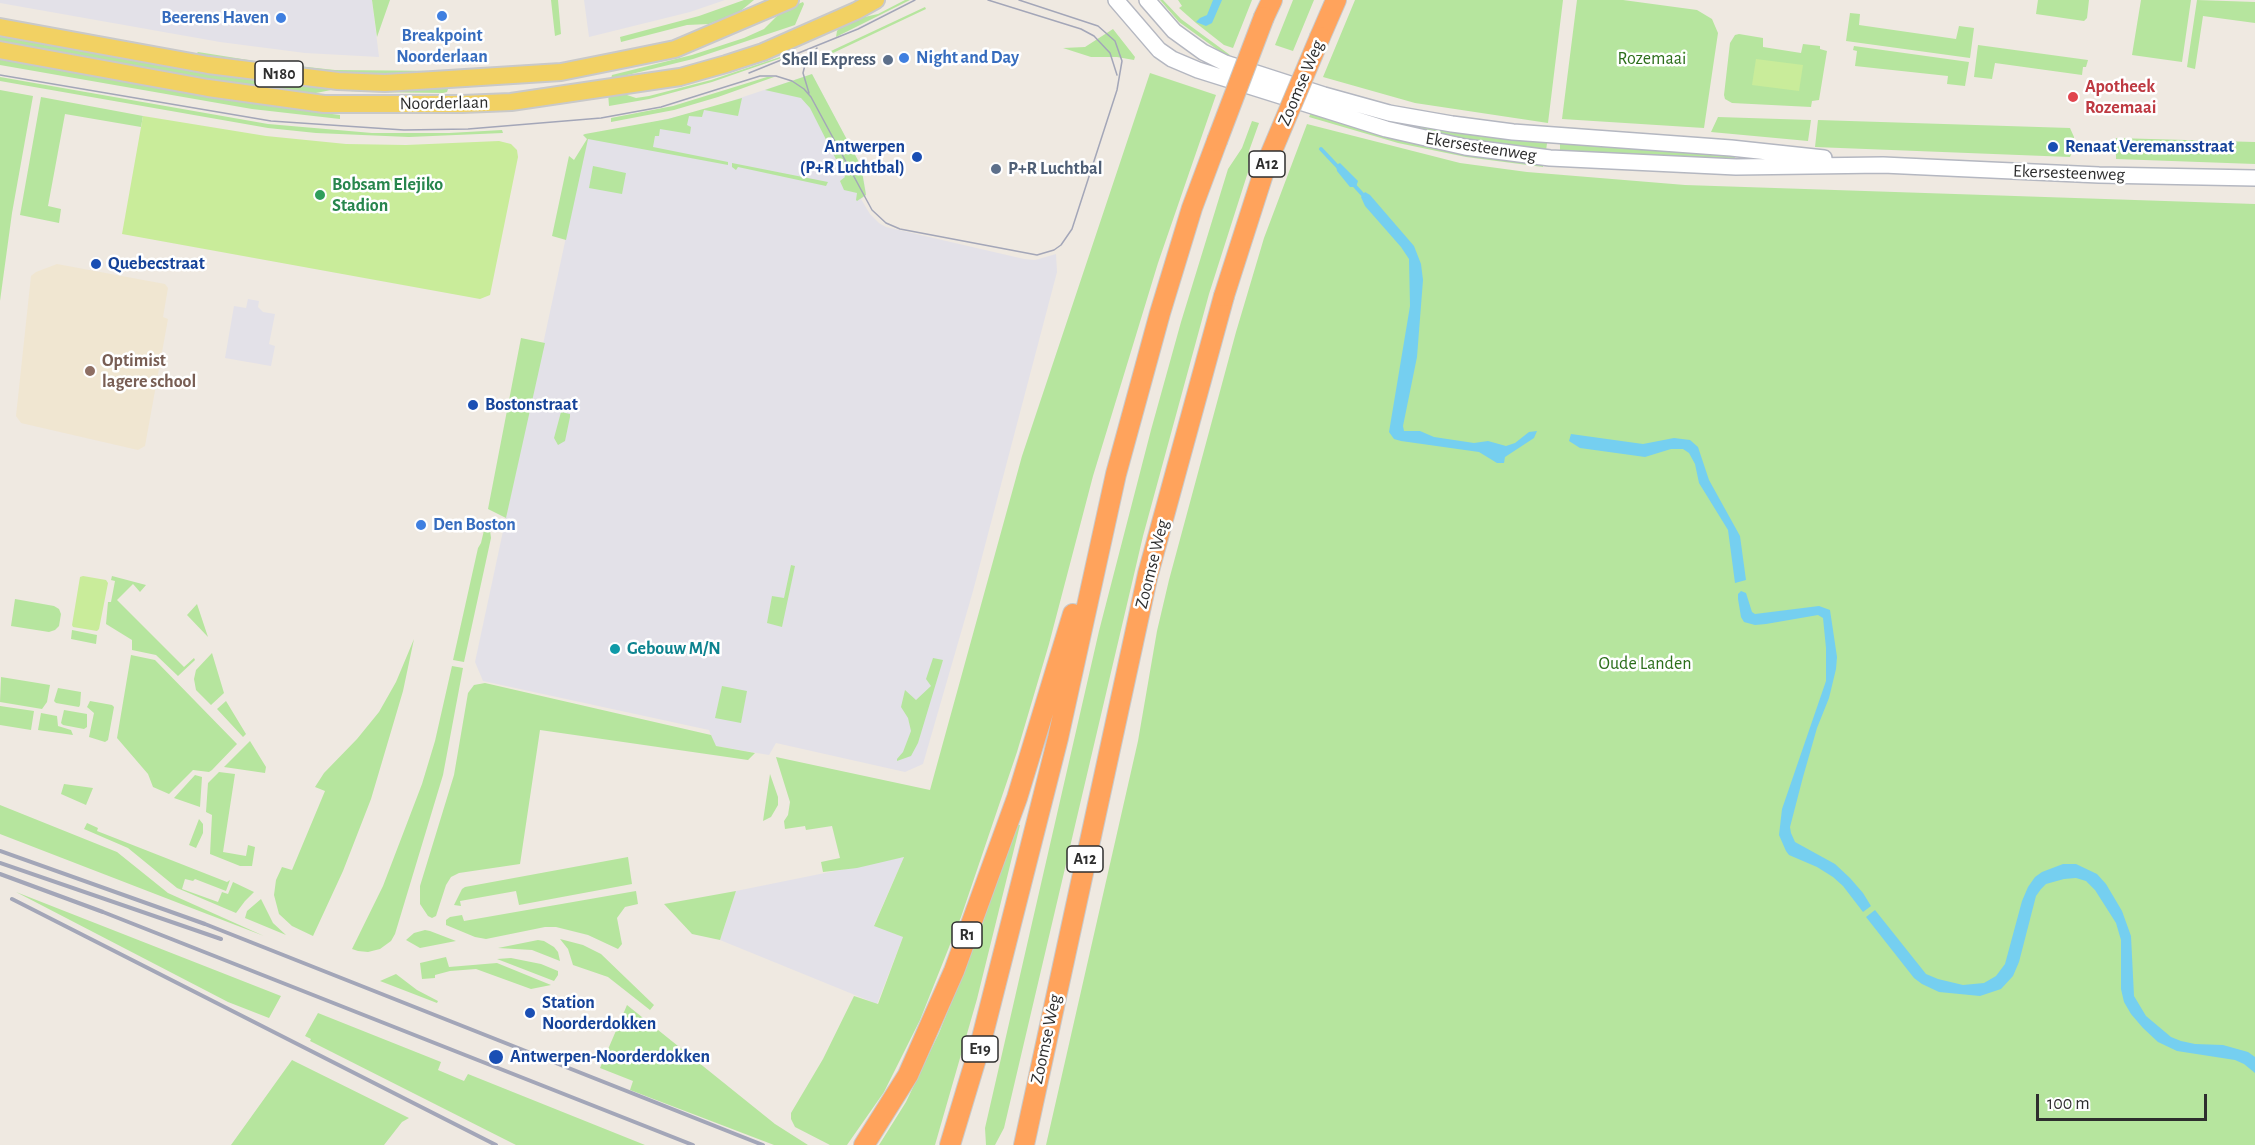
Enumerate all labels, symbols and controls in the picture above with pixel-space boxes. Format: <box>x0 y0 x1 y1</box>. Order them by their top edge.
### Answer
place label: Beerens Haven <box>161 7 269 29</box>
marker: Breakpoint Noorderlaan <box>435 9 449 23</box>
marker: Beerens Haven <box>274 11 288 25</box>
place label: Breakpoint Noorderlaan <box>396 25 488 68</box>
street label: Zoomse Weg <box>1273 37 1329 129</box>
place label: Night and Day <box>916 47 1019 69</box>
park label: Rozemaai <box>1618 48 1686 70</box>
place label: Shell Express <box>782 49 876 71</box>
marker: Night and Day <box>897 51 911 65</box>
marker: Shell Express <box>881 53 895 67</box>
road number: N180 <box>255 61 303 87</box>
place label: Apotheek Rozemaai <box>2085 76 2156 118</box>
marker: Apotheek Rozemaai <box>2066 90 2080 104</box>
street label: Noorderlaan <box>399 91 489 115</box>
street label: Ekersesteenweg <box>1424 128 1538 166</box>
place label: Antwerpen (P+R Luchtbal) <box>800 136 905 178</box>
place label: Renaat Veremansstraat <box>2065 136 2234 158</box>
marker: Renaat Veremansstraat <box>2046 140 2060 154</box>
marker: Antwerpen (P+R Luchtbal) <box>910 150 924 164</box>
road number: A12 <box>1249 151 1285 177</box>
place label: P+R Luchtbal <box>1008 158 1102 180</box>
street label: Ekersesteenweg <box>2013 160 2125 186</box>
marker: P+R Luchtbal <box>989 162 1003 176</box>
place label: Bobsam Elejiko Stadion <box>332 174 443 216</box>
marker: Bobsam Elejiko Stadion <box>313 188 327 202</box>
place label: Quebecstraat <box>108 253 205 275</box>
marker: Quebecstraat <box>89 257 103 271</box>
place label: Optimist lagere school <box>102 350 196 392</box>
marker: Optimist lagere school <box>83 364 97 378</box>
place label: Bostonstraat <box>485 394 578 416</box>
marker: Bostonstraat <box>466 398 480 412</box>
place label: Den Boston <box>433 514 516 536</box>
street label: Zoomse Weg <box>1131 517 1173 611</box>
marker: Den Boston <box>414 518 428 532</box>
place label: Gebouw M/N <box>627 638 721 660</box>
marker: Gebouw M/N <box>608 642 622 656</box>
park label: Oude Landen <box>1598 653 1692 675</box>
road number: A12 <box>1067 846 1103 872</box>
road number: R1 <box>952 922 982 948</box>
place label: Station Noorderdokken <box>542 992 656 1034</box>
street label: Zoomse Weg <box>1026 992 1066 1086</box>
marker: Station Noorderdokken <box>523 1006 537 1020</box>
road number: E19 <box>962 1036 998 1062</box>
place label: Antwerpen-Noorderdokken <box>510 1046 710 1068</box>
marker: Antwerpen-Noorderdokken <box>487 1048 505 1066</box>
scale bar <box>2039 1082 2210 1120</box>
text: 100 m <box>2047 1095 2090 1113</box>

